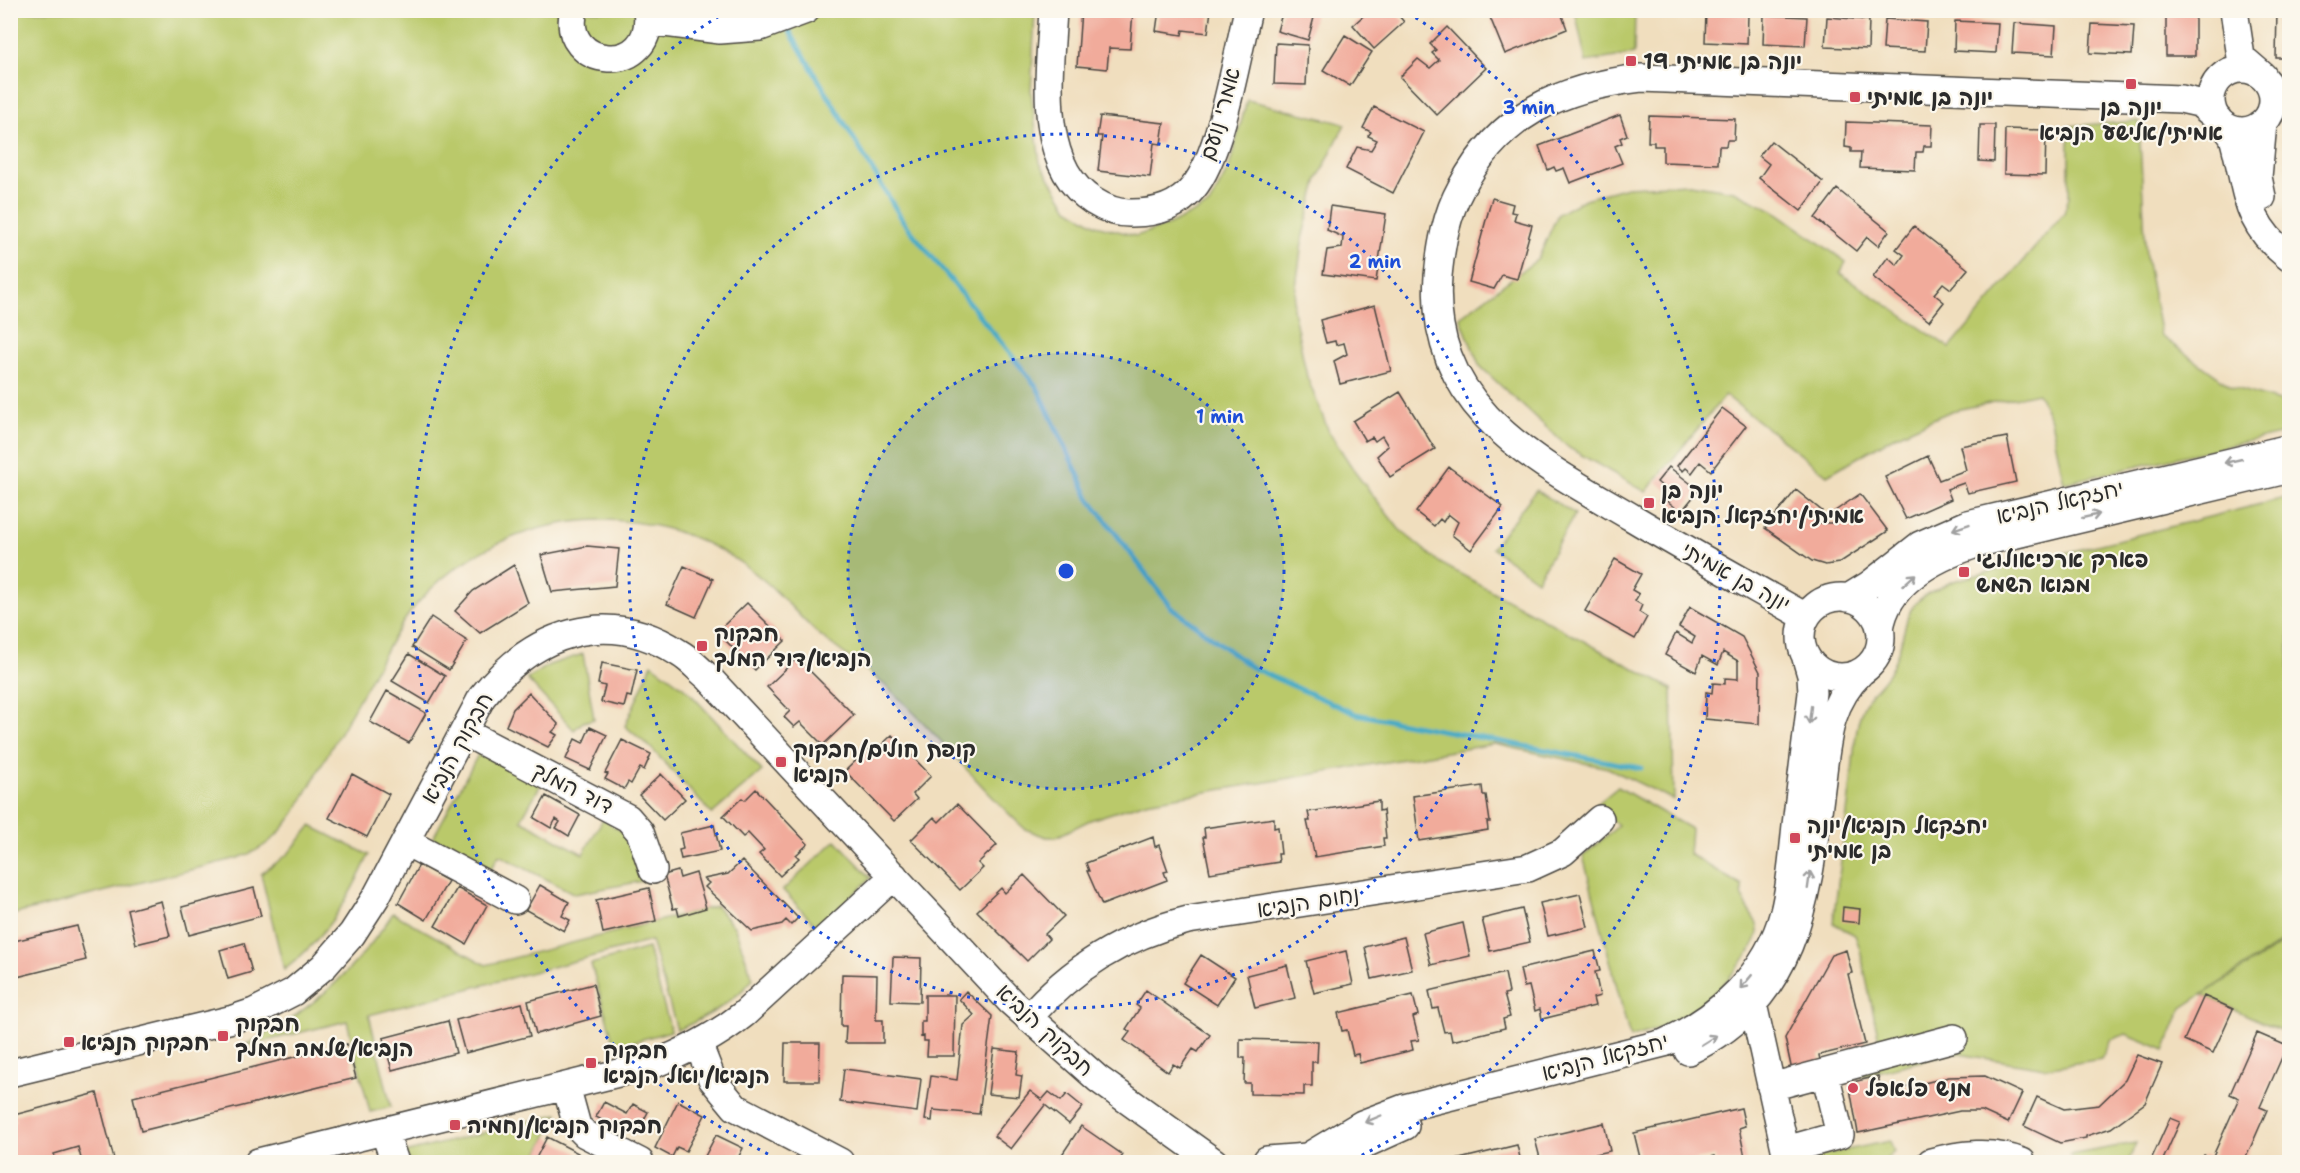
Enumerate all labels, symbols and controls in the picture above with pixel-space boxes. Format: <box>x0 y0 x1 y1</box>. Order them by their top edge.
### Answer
place label: יונה בן אמיתי 19 <box>1643 47 1802 76</box>
marker: יונה בן אמיתי 19 <box>1624 54 1638 68</box>
street label: אמרי נועם <box>1193 64 1247 164</box>
marker: יונה בן אמיתי/אלישע הנביא <box>2124 77 2138 91</box>
place label: יונה בן אמיתי <box>1867 83 1993 112</box>
marker: יונה בן אמיתי <box>1848 90 1862 104</box>
place label: יונה בן אמיתי/אלישע הנביא <box>2039 93 2223 147</box>
text: 3 min <box>1503 96 1555 120</box>
text: 2 min <box>1349 250 1401 274</box>
text: 1 min <box>1196 405 1244 429</box>
one-way arrow <box>2223 456 2242 468</box>
street label: יחזקאל הנביא <box>1993 473 2127 531</box>
place label: יונה בן אמיתי/יחזקאל הנביא <box>1661 476 1864 530</box>
marker: יונה בן אמיתי/יחזקאל הנביא <box>1642 496 1656 510</box>
one-way arrow <box>2082 510 2101 522</box>
one-way arrow <box>1953 522 1971 533</box>
street label: יונה בן אמיתי <box>1677 535 1795 619</box>
place label: פארק ארכיאולוגי מבוא השמש <box>1976 545 2148 599</box>
centre of rings <box>1056 561 1076 581</box>
marker: פארק ארכיאולוגי מבוא השמש <box>1957 565 1971 579</box>
one-way arrow <box>1902 573 1917 587</box>
place label: חבקוק הנביא/דוד המלך <box>714 619 872 673</box>
marker: חבקוק הנביא/דוד המלך <box>695 639 709 653</box>
street label: חבקוק הנביא <box>414 687 500 809</box>
one-way arrow <box>1804 705 1815 724</box>
place label: קופת חולים/חבקוק הנביא <box>793 735 976 789</box>
street label: דוד המלך <box>528 755 618 821</box>
marker: קופת חולים/חבקוק הנביא <box>774 755 788 769</box>
place label: יחזקאל הנביא/יונה בן אמיתי <box>1807 811 1988 865</box>
marker: יחזקאל הנביא/יונה בן אמיתי <box>1788 831 1802 845</box>
one-way arrow <box>1804 870 1815 890</box>
street label: נחום הנביא <box>1255 880 1361 924</box>
one-way arrow <box>1740 974 1753 990</box>
street label: חבקוק הנביא <box>990 977 1100 1083</box>
place label: חבקוק הנביא/שלמה המלך <box>235 1009 414 1063</box>
street label: יחזקאל הנביא <box>1538 1026 1672 1088</box>
place label: חבקוק הנביא <box>81 1028 209 1057</box>
marker: חבקוק הנביא/שלמה המלך <box>216 1029 230 1043</box>
one-way arrow <box>1701 1033 1718 1046</box>
marker: חבקוק הנביא <box>62 1035 76 1049</box>
place label: חבקוק הנביא/יואל הנביא <box>603 1036 770 1090</box>
marker: חבקוק הנביא/יואל הנביא <box>584 1056 598 1070</box>
place label: מנש פלאפל <box>1865 1074 1971 1103</box>
marker: מנש פלאפל <box>1846 1081 1860 1095</box>
place label: חבקוק הנביא/נחמיה <box>467 1111 662 1140</box>
one-way arrow <box>1364 1114 1382 1126</box>
marker: חבקוק הנביא/נחמיה <box>448 1118 462 1132</box>

